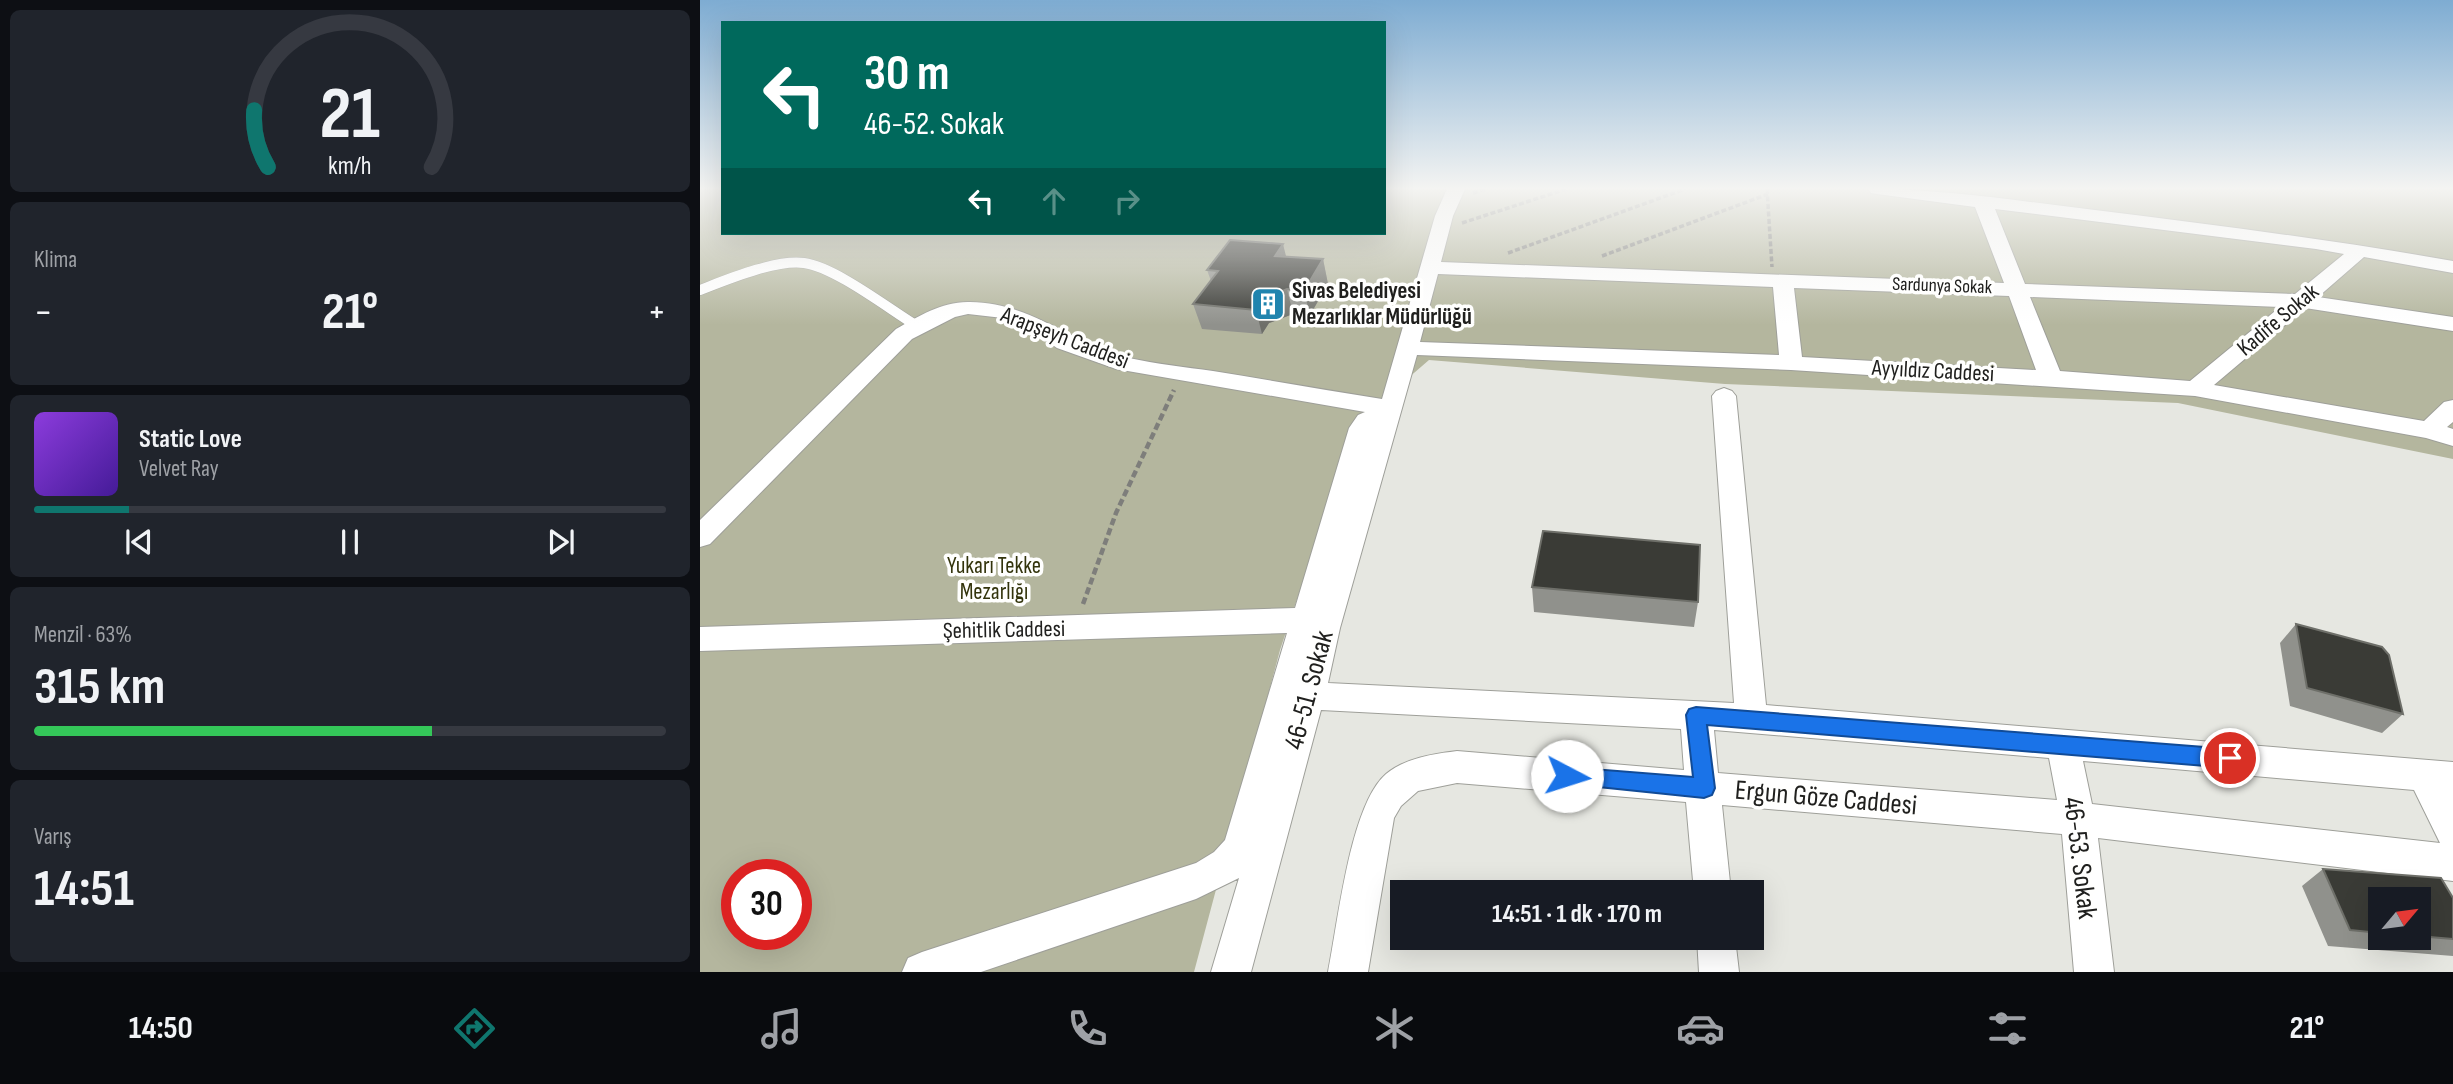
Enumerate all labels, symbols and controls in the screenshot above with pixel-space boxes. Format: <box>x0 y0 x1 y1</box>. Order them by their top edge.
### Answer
text: 30 m <box>864 45 949 104</box>
icon: left <box>749 49 840 140</box>
text: 21 <box>320 72 380 160</box>
text: 46-52. Sokak <box>864 105 1004 144</box>
text: km/h <box>328 151 372 182</box>
icon: left <box>962 182 1000 220</box>
icon: ahead <box>1035 182 1073 220</box>
icon: right <box>1108 182 1146 220</box>
text: Klima <box>34 246 77 274</box>
street label: Sardunya Sokak <box>1892 273 1993 299</box>
place label: Sivas Belediyesi Mezarlıklar Müdürlüğü <box>1292 277 1472 331</box>
street label: Kadife Sokak <box>2232 278 2325 362</box>
text: 21° <box>322 281 378 344</box>
building icon: Sivas Belediyesi Mezarlıklar Müdürlüğü <box>1249 285 1287 323</box>
text: − <box>34 290 53 335</box>
text: + <box>647 290 666 335</box>
street label: Arapşeyh Caddesi <box>996 300 1133 375</box>
street label: Ayyıldız Caddesi <box>1870 354 1995 388</box>
text: Static Love <box>139 424 242 455</box>
text: Velvet Ray <box>139 455 219 483</box>
icon: previous <box>120 523 158 561</box>
icon: pause <box>331 523 369 561</box>
icon: next <box>542 523 580 561</box>
park label: Yukarı Tekke Mezarlığı <box>947 552 1041 606</box>
street label: Şehitlik Caddesi <box>943 615 1065 645</box>
text: Menzil · 63% <box>34 621 132 649</box>
street label: 46-51. Sokak <box>1277 627 1341 753</box>
text: 315 km <box>34 656 165 719</box>
pin <box>2200 728 2260 788</box>
position arrow <box>1530 739 1604 813</box>
icon: arrive <box>2211 739 2249 777</box>
street label: Ergun Göze Caddesi <box>1734 774 1918 822</box>
street label: 46-53. Sokak <box>2056 795 2104 921</box>
text: Varış <box>34 823 72 851</box>
text: 14:51 <box>34 858 134 921</box>
speed limit sign: 30 <box>721 859 812 950</box>
north arrow <box>2368 887 2431 950</box>
map controls <box>2368 887 2431 950</box>
text: 14:51 · 1 dk · 170 m <box>1492 899 1662 930</box>
icon: directions <box>450 1004 499 1053</box>
icon: music <box>757 1004 806 1053</box>
icon: phone <box>1063 1004 1112 1053</box>
icon: climate <box>1370 1004 1419 1053</box>
icon: car <box>1676 1004 1725 1053</box>
icon: filters <box>1983 1004 2032 1053</box>
text: 14:50 <box>129 1009 193 1048</box>
text: 21° <box>2289 1009 2324 1048</box>

